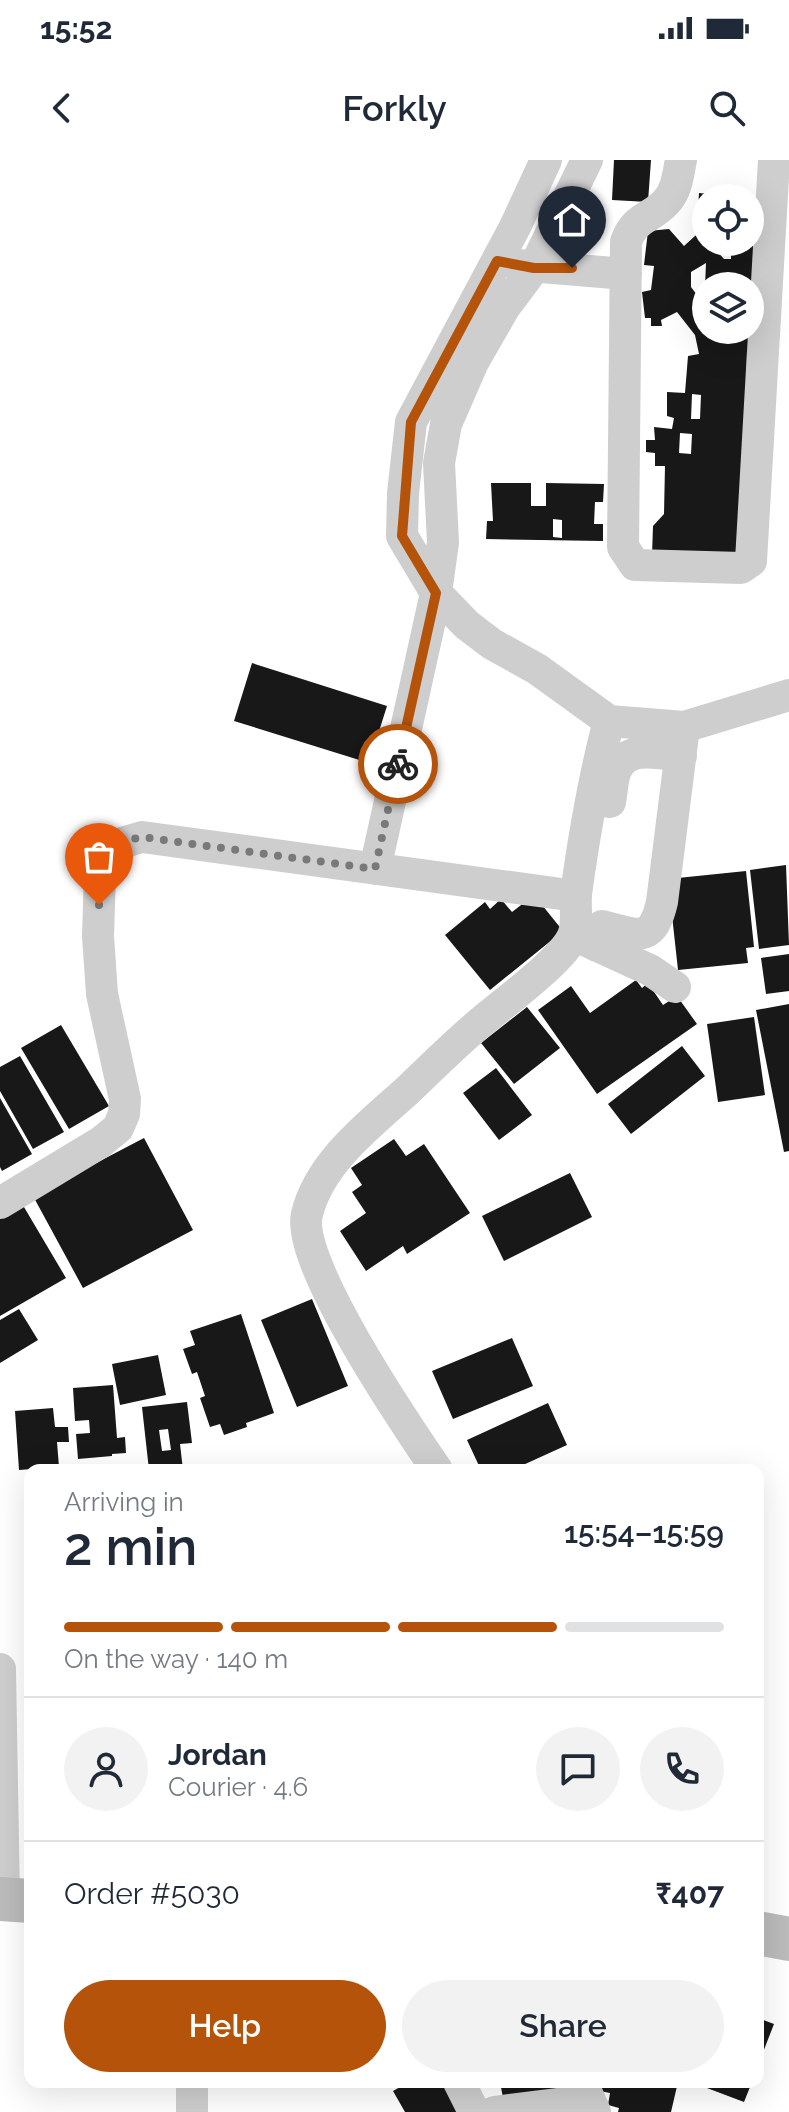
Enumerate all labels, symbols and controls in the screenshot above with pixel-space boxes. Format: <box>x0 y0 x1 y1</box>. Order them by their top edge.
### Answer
text: 15:52 <box>40 11 112 46</box>
icon: back <box>40 86 84 130</box>
icon: search <box>705 86 749 130</box>
text: Forkly <box>342 87 447 129</box>
map controls <box>692 184 764 344</box>
button: locate <box>692 184 764 256</box>
pin <box>538 186 606 268</box>
icon: home <box>550 198 594 242</box>
button: layers <box>692 272 764 344</box>
courier <box>358 724 438 804</box>
icon: bike <box>376 742 420 786</box>
pin <box>65 823 133 905</box>
icon: bag <box>77 835 121 879</box>
text: Arriving in <box>64 1487 184 1517</box>
text: 15:54–15:59 <box>564 1515 724 1550</box>
text: 2 min <box>64 1516 197 1577</box>
text: On the way · 140 m <box>64 1644 288 1674</box>
button: person <box>64 1727 148 1811</box>
button: chat <box>536 1727 620 1811</box>
button: phone <box>640 1727 724 1811</box>
text: Jordan <box>168 1737 267 1772</box>
text: Courier · 4.6 <box>168 1772 308 1802</box>
text: Order #5030 <box>64 1876 240 1911</box>
text: ₹407 <box>656 1876 724 1911</box>
button: Help <box>64 1980 386 2072</box>
button: Share <box>402 1980 724 2072</box>

